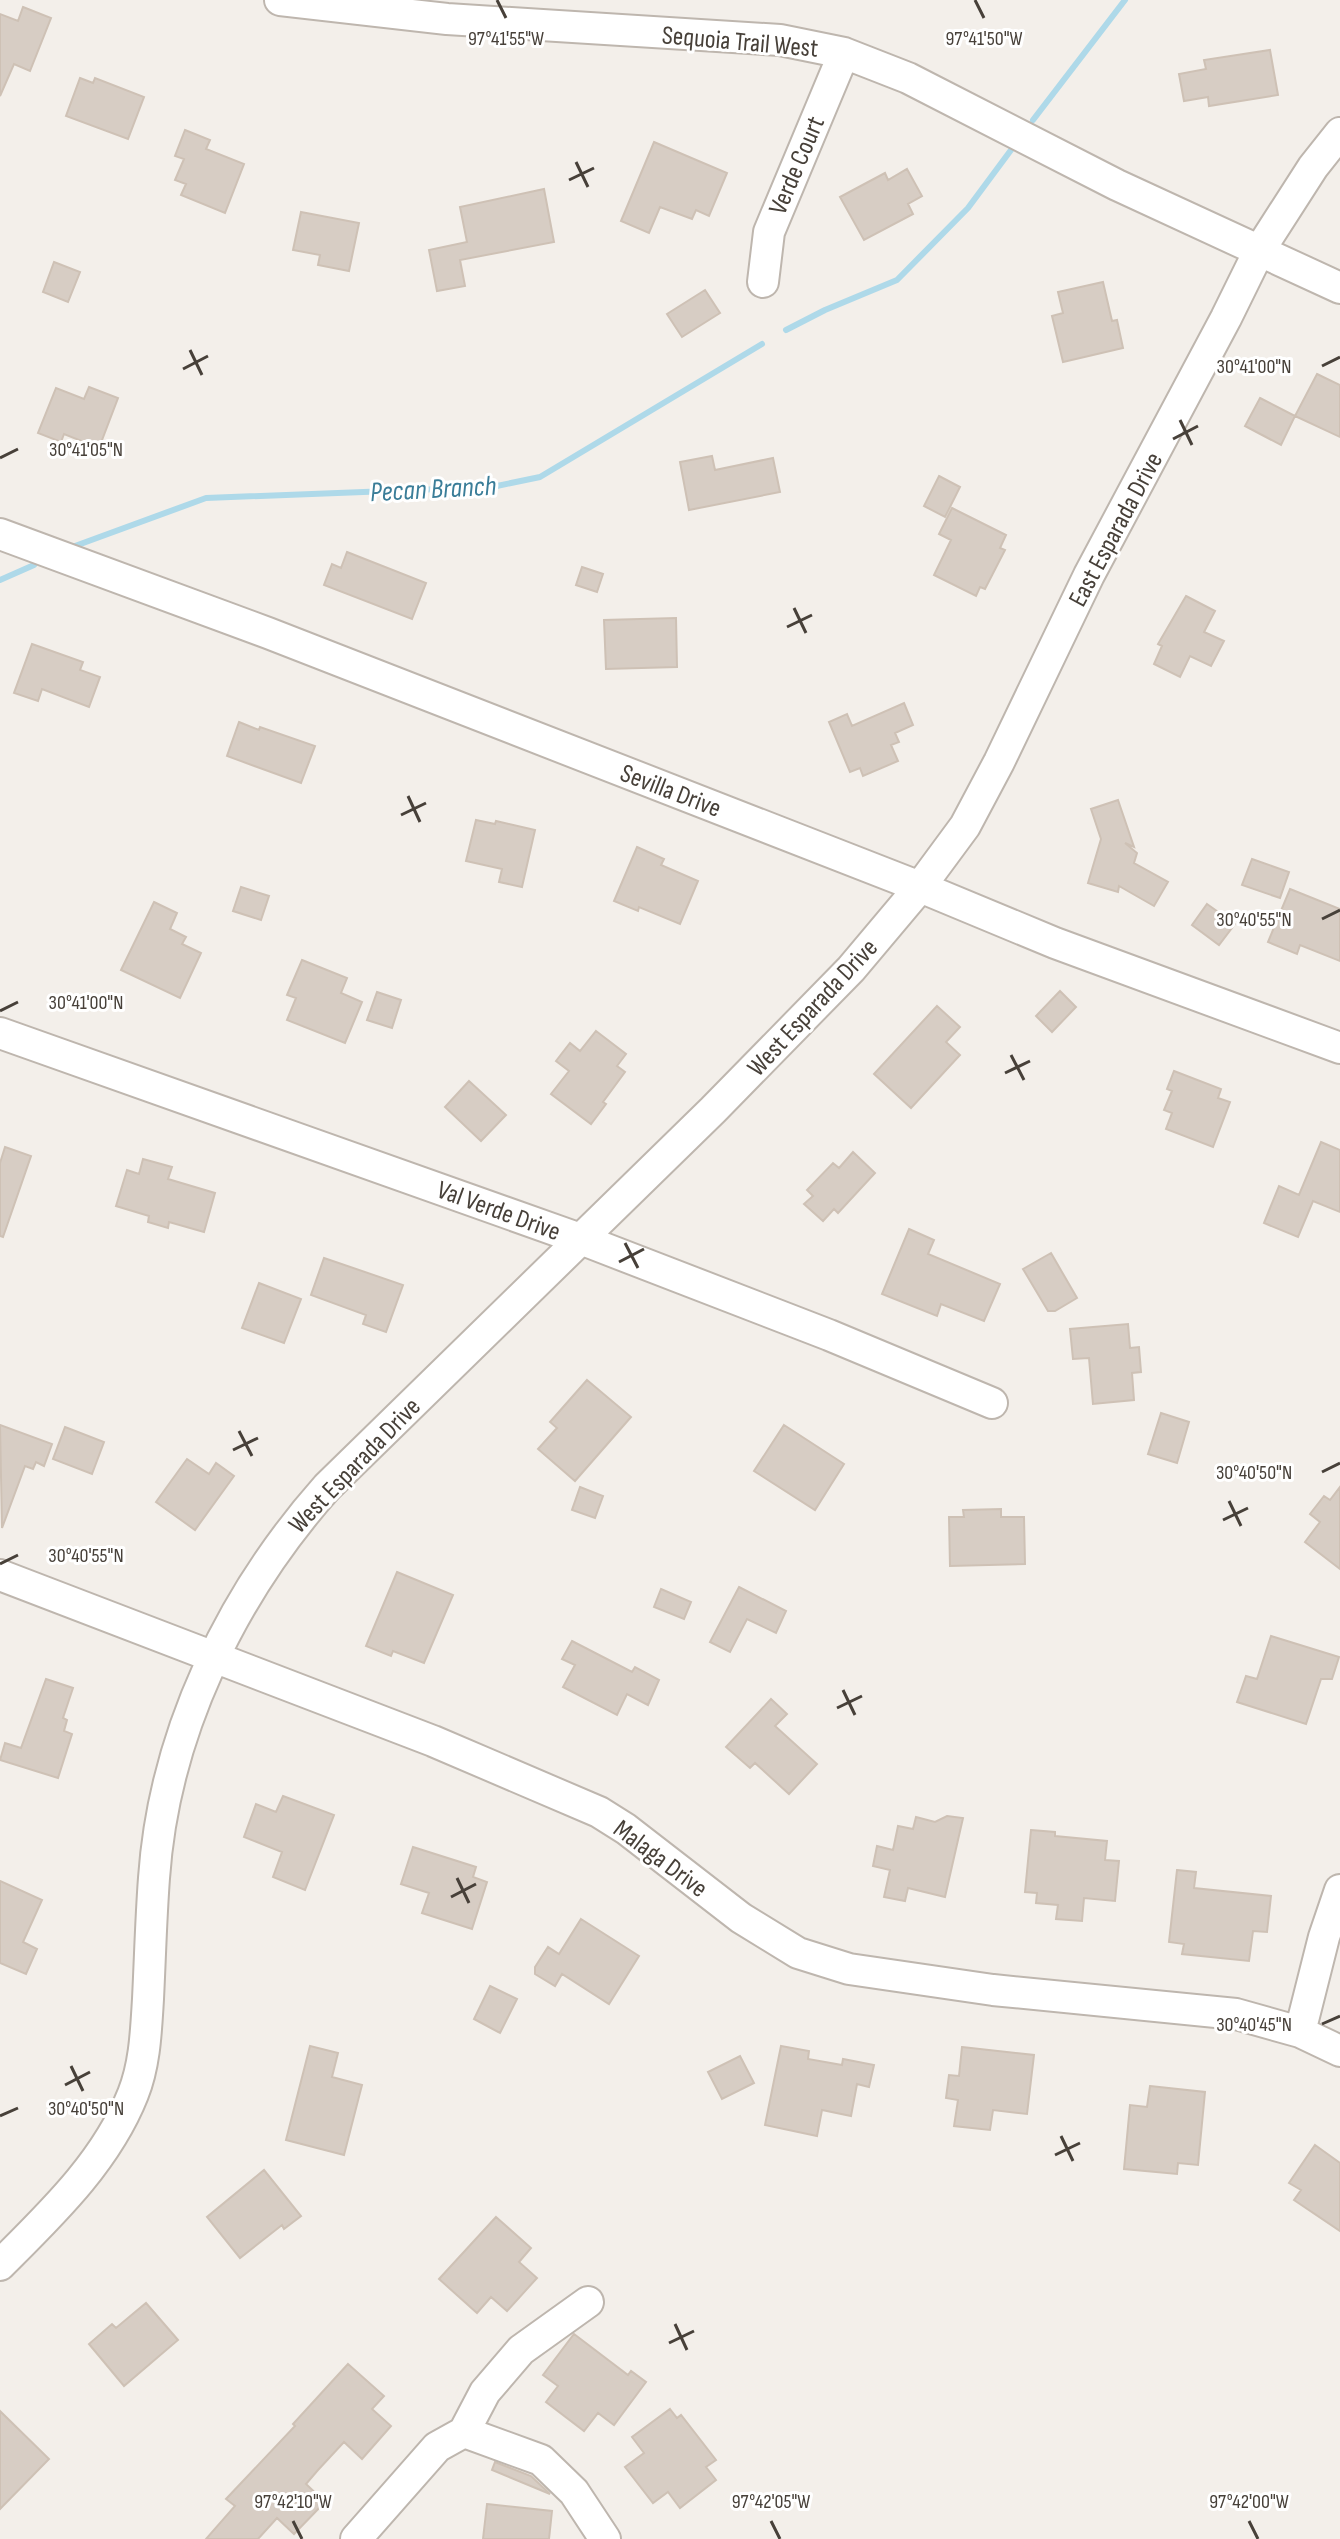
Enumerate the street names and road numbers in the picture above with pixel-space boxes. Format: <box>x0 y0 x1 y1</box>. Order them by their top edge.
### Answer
street label: Sequoia Trail West <box>660 20 819 65</box>
street label: Verde Court <box>763 112 832 219</box>
street label: East Esparada Drive <box>1063 447 1170 612</box>
street label: Sevilla Drive <box>616 758 725 825</box>
street label: West Esparada Drive <box>742 933 885 1083</box>
street label: Val Verde Drive <box>433 1175 564 1248</box>
street label: West Esparada Drive <box>283 1392 428 1540</box>
street label: Malaga Drive <box>607 1814 713 1905</box>

